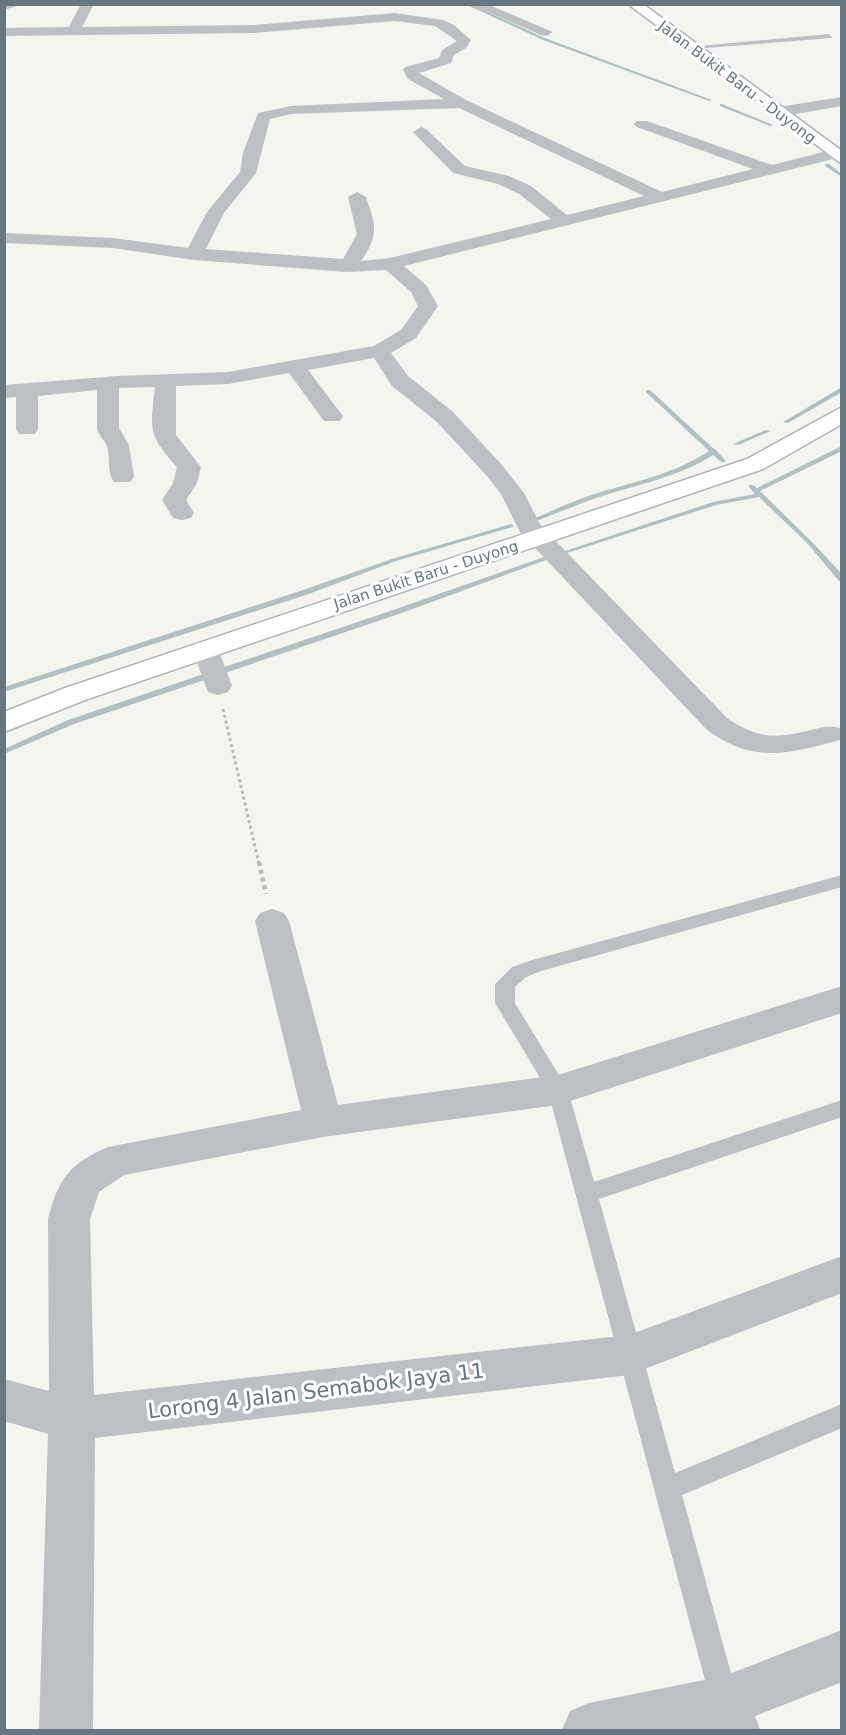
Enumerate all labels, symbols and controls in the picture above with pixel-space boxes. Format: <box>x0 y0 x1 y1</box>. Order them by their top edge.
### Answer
street label: Jalan Bukit Baru - Duyong <box>654 16 819 147</box>
street label: Jalan Bukit Baru - Duyong <box>331 537 520 614</box>
street label: Lorong 4 Jalan Semabok Jaya 11 <box>146 1358 486 1424</box>

